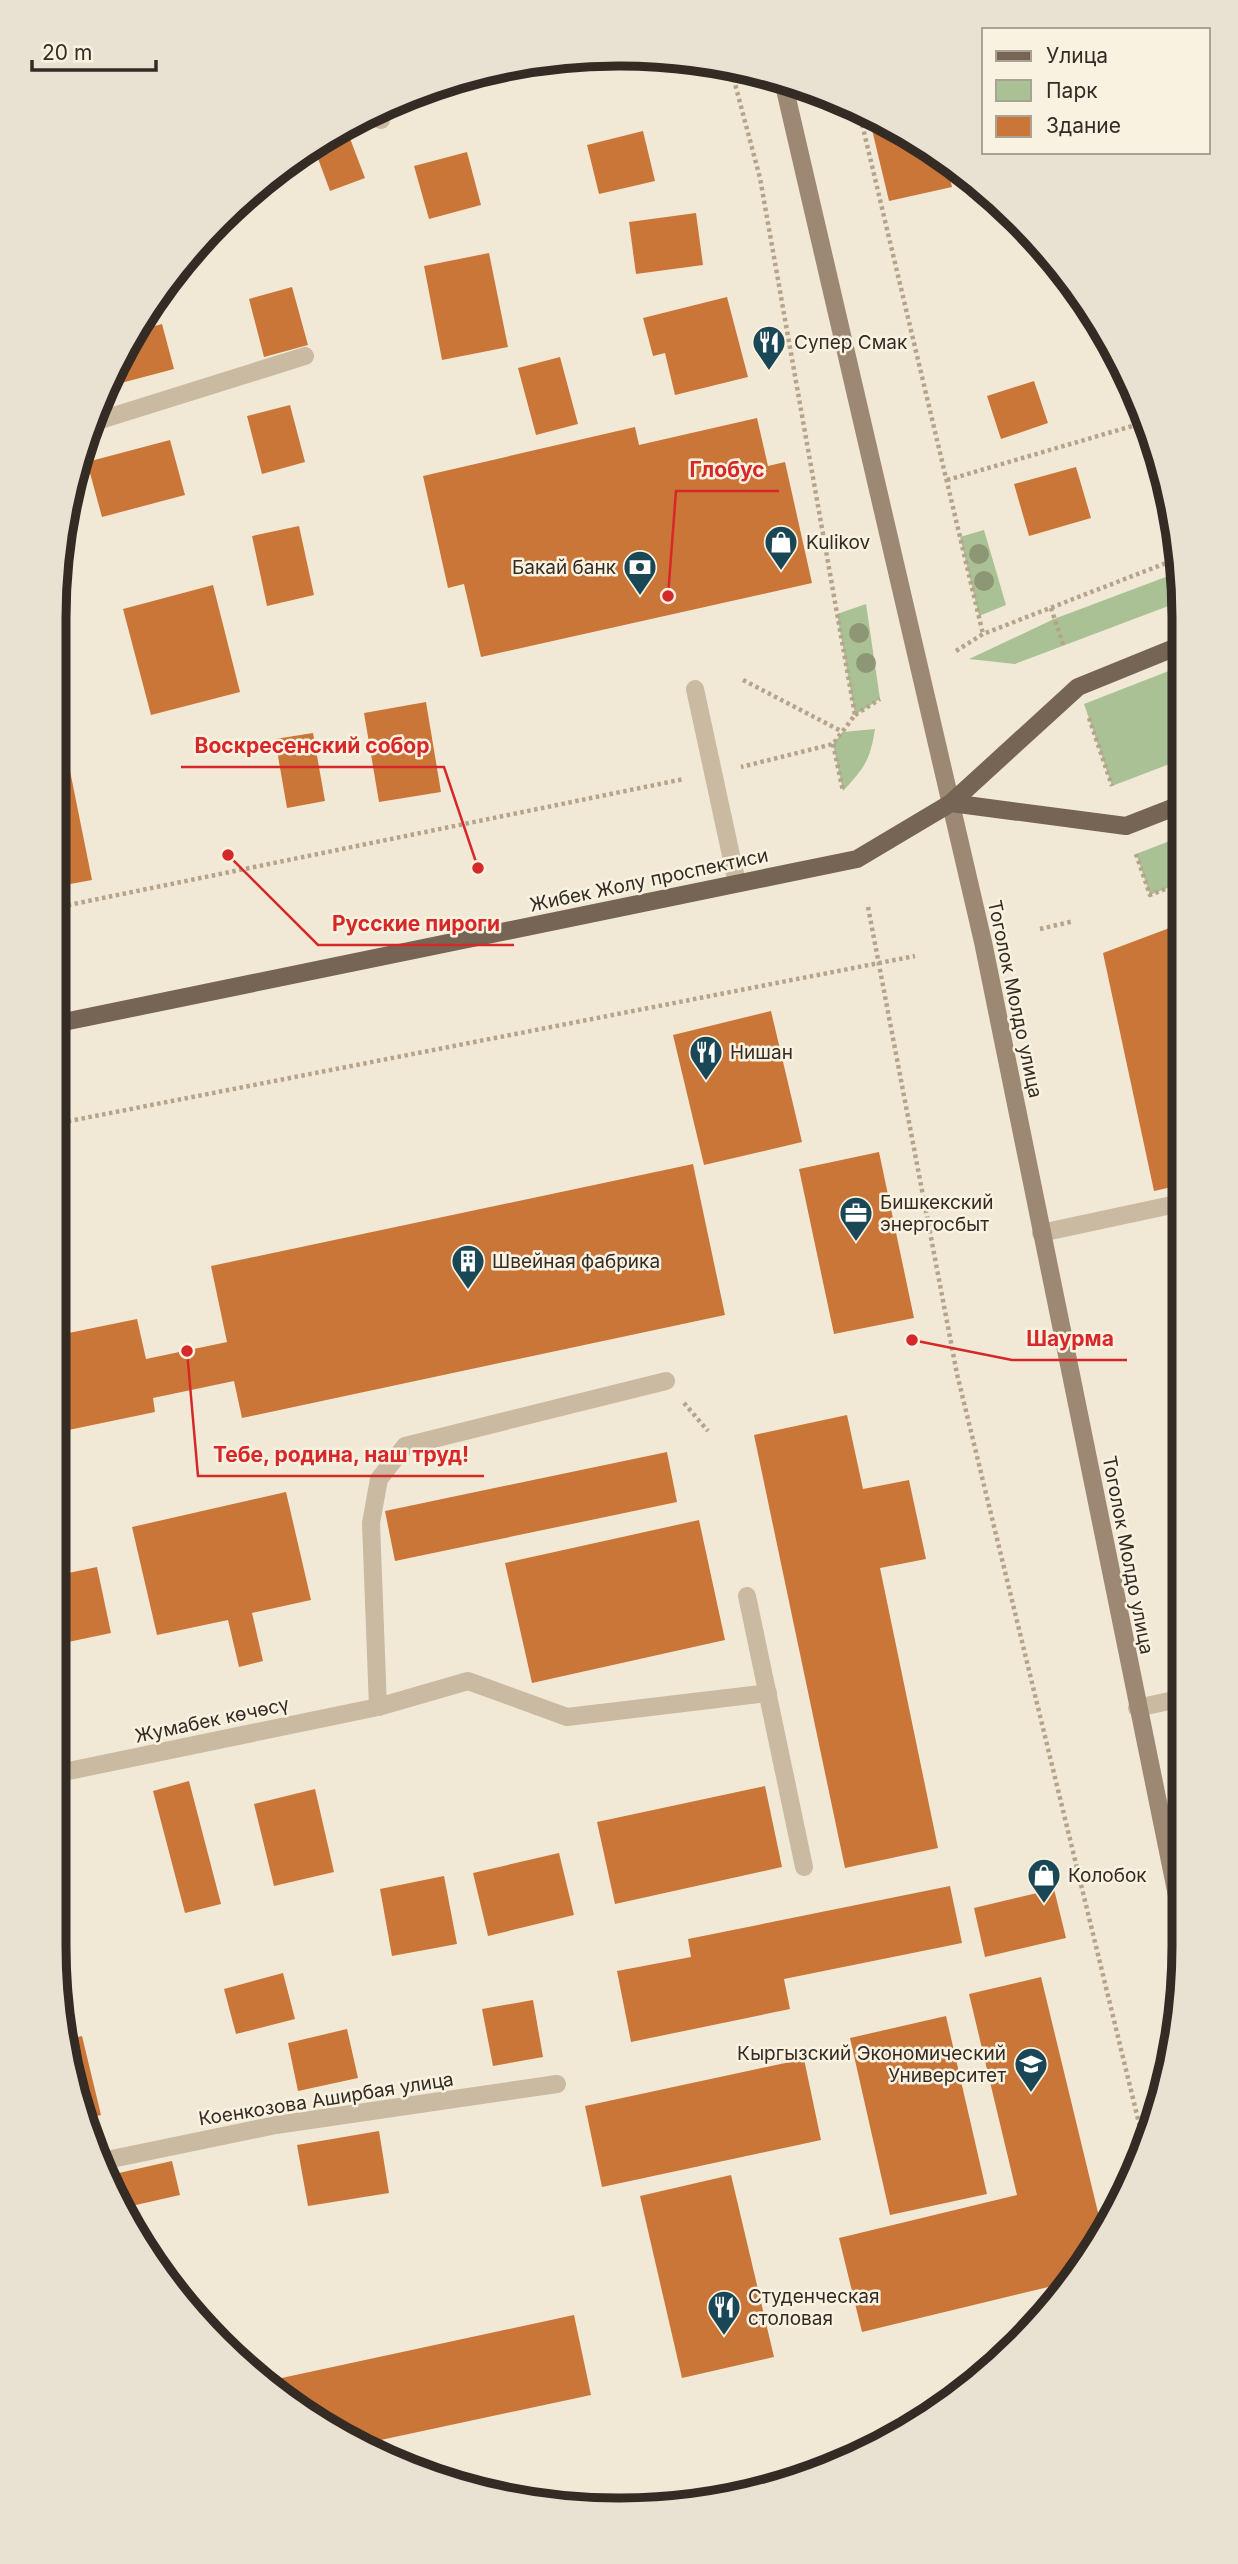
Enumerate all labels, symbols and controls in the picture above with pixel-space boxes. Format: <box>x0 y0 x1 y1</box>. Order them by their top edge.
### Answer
scale bar <box>32 28 156 72</box>
legend <box>982 28 1210 154</box>
text: 20 m <box>42 40 92 65</box>
text: Улица <box>1046 43 1108 68</box>
text: Парк <box>1046 78 1098 103</box>
text: Здание <box>1046 113 1121 138</box>
restaurant icon: Супер Смак <box>750 323 788 372</box>
place label: Супер Смак <box>794 331 908 354</box>
callout: Глобус <box>676 449 779 491</box>
text: Глобус <box>689 457 765 482</box>
shop icon: Kulikov <box>762 523 800 572</box>
place label: Kulikov <box>806 531 871 554</box>
bank icon: Бакай банк <box>621 548 659 597</box>
place label: Бакай банк <box>512 556 617 579</box>
callout: Воскресенский собор <box>181 725 444 767</box>
text: Воскресенский собор <box>195 733 429 758</box>
street label: Жибек Жолу проспектиси <box>528 843 770 917</box>
street label: Тоголок Молдо улица <box>983 898 1047 1100</box>
callout: Русские пироги <box>318 903 514 945</box>
text: Русские пироги <box>332 911 500 936</box>
restaurant icon: Нишан <box>687 1033 725 1082</box>
place label: Нишан <box>730 1041 793 1064</box>
place label: Бишкекский энергосбыт <box>880 1191 994 1236</box>
office icon: Бишкекский энергосбыт <box>837 1194 875 1243</box>
building icon: Швейная фабрика <box>449 1242 487 1291</box>
place label: Швейная фабрика <box>492 1250 660 1273</box>
callout: Шаурма <box>1012 1318 1127 1360</box>
text: Шаурма <box>1026 1326 1114 1351</box>
callout: Тебе, родина, наш труд! <box>198 1434 484 1476</box>
text: Тебе, родина, наш труд! <box>213 1442 469 1467</box>
street label: Тоголок Молдо улица <box>1097 1454 1159 1656</box>
street label: Жумабек көчөсү <box>133 1692 292 1748</box>
shop icon: Колобок <box>1025 1856 1063 1905</box>
place label: Колобок <box>1068 1864 1147 1887</box>
place label: Кыргызский Экономический Университет <box>737 2042 1006 2087</box>
school or university icon: Кыргызский Экономический Университет <box>1012 2045 1050 2094</box>
street label: Коенкозова Аширбая улица <box>197 2067 455 2131</box>
place label: Студенческая столовая <box>748 2285 880 2330</box>
restaurant icon: Студенческая столовая <box>705 2288 743 2337</box>

